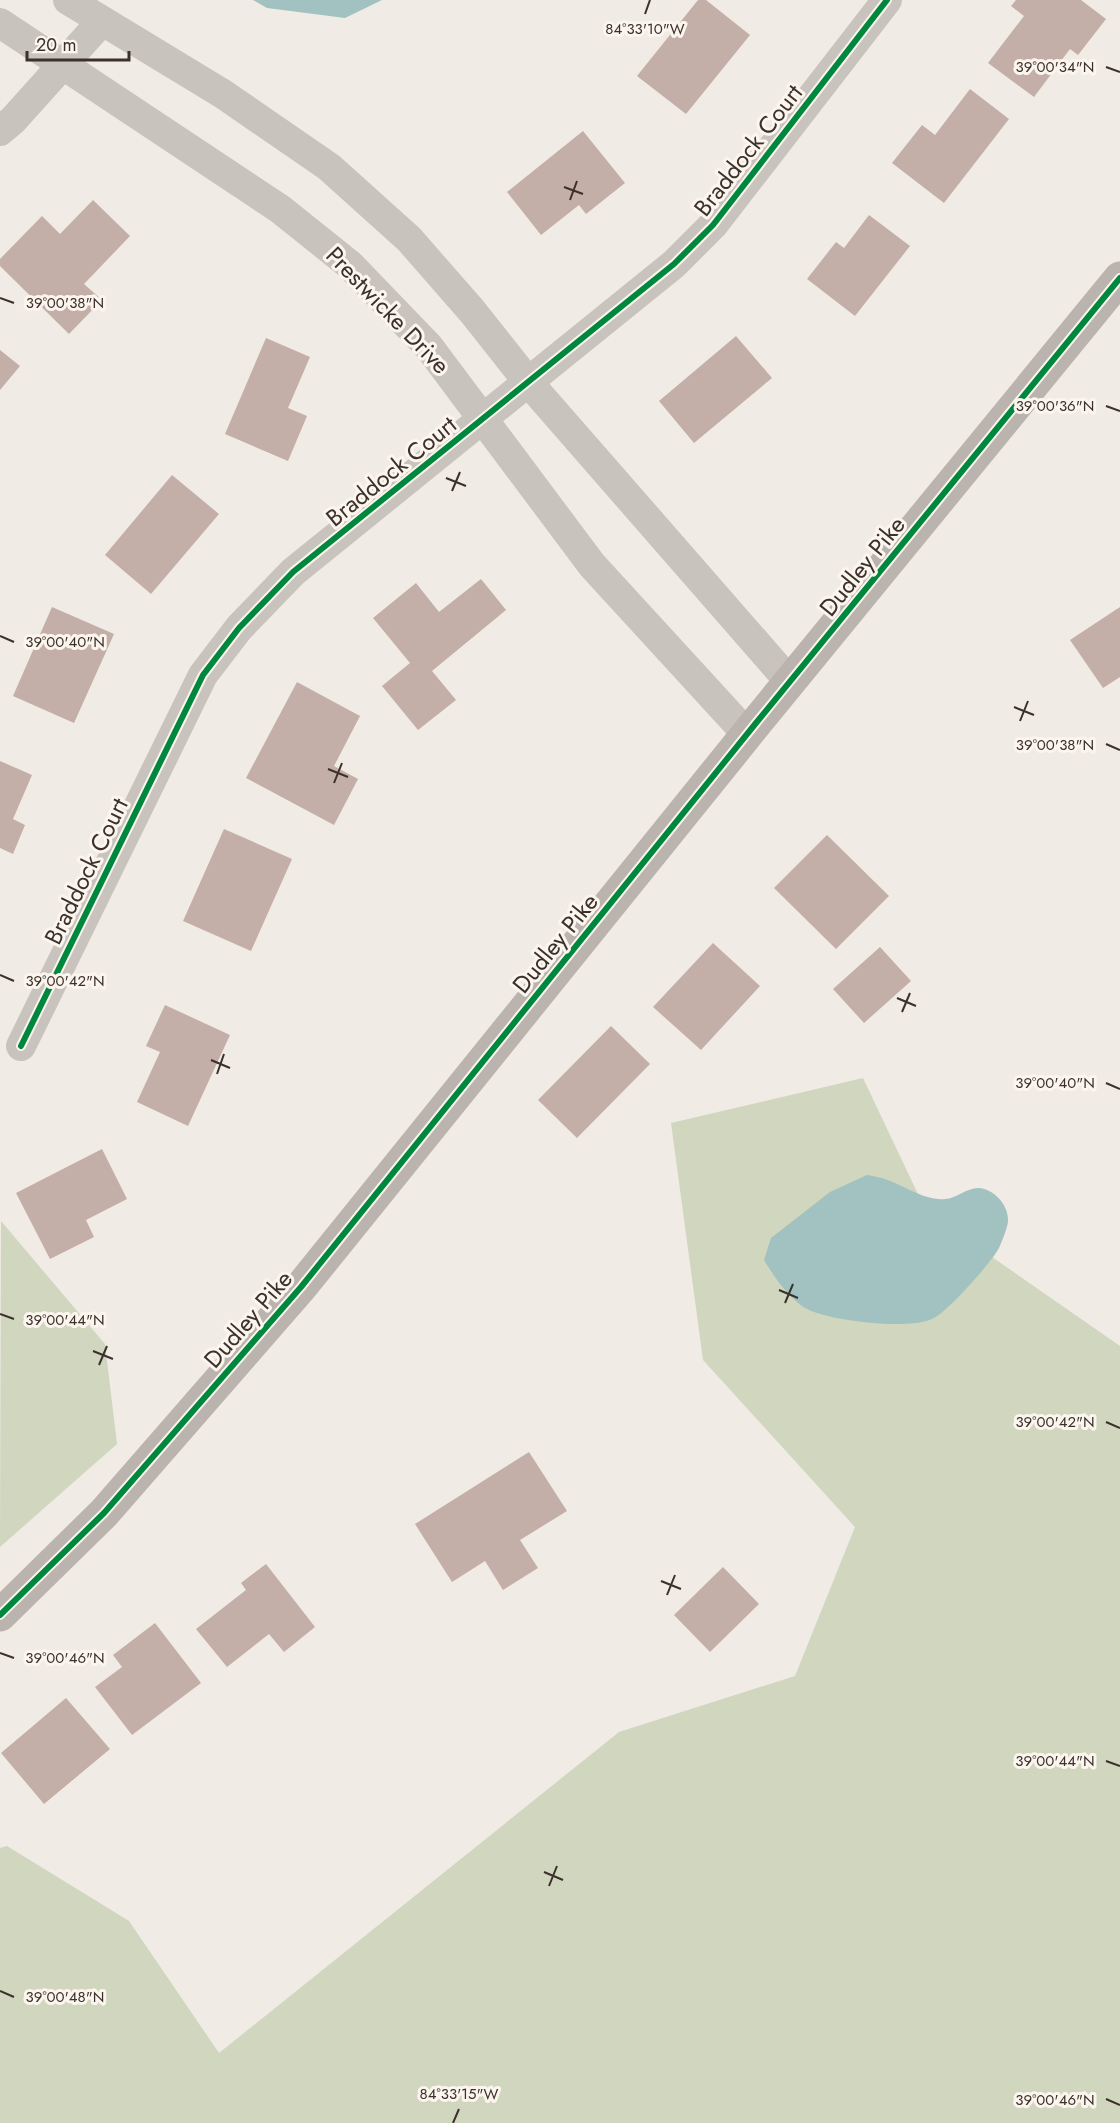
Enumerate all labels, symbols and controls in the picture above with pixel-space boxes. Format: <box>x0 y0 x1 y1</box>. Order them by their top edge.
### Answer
text: 84°33'10"W <box>605 18 685 40</box>
scale bar <box>27 24 129 62</box>
text: 20 m <box>36 32 76 58</box>
text: 39°00'34"N <box>1016 56 1094 78</box>
street label: Braddock Court <box>685 76 811 223</box>
street label: Prestwicke Drive <box>318 238 458 382</box>
text: 39°00'38"N <box>26 292 104 314</box>
text: 39°00'36"N <box>1016 395 1094 417</box>
street label: Braddock Court <box>318 407 464 535</box>
street label: Dudley Pike <box>811 508 913 624</box>
text: 39°00'40"N <box>25 631 105 653</box>
text: 39°00'38"N <box>1016 734 1094 756</box>
street label: Braddock Court <box>35 792 137 950</box>
street label: Dudley Pike <box>504 885 606 1001</box>
text: 39°00'42"N <box>25 970 105 992</box>
text: 39°00'40"N <box>1015 1072 1095 1094</box>
street label: Dudley Pike <box>195 1262 301 1376</box>
text: 39°00'44"N <box>25 1309 105 1331</box>
text: 39°00'42"N <box>1015 1411 1095 1433</box>
text: 39°00'46"N <box>25 1647 105 1669</box>
text: 39°00'44"N <box>1015 1750 1095 1772</box>
text: 39°00'48"N <box>26 1986 104 2008</box>
text: 84°33'15"W <box>420 2083 499 2105</box>
text: 39°00'46"N <box>1015 2089 1095 2111</box>

